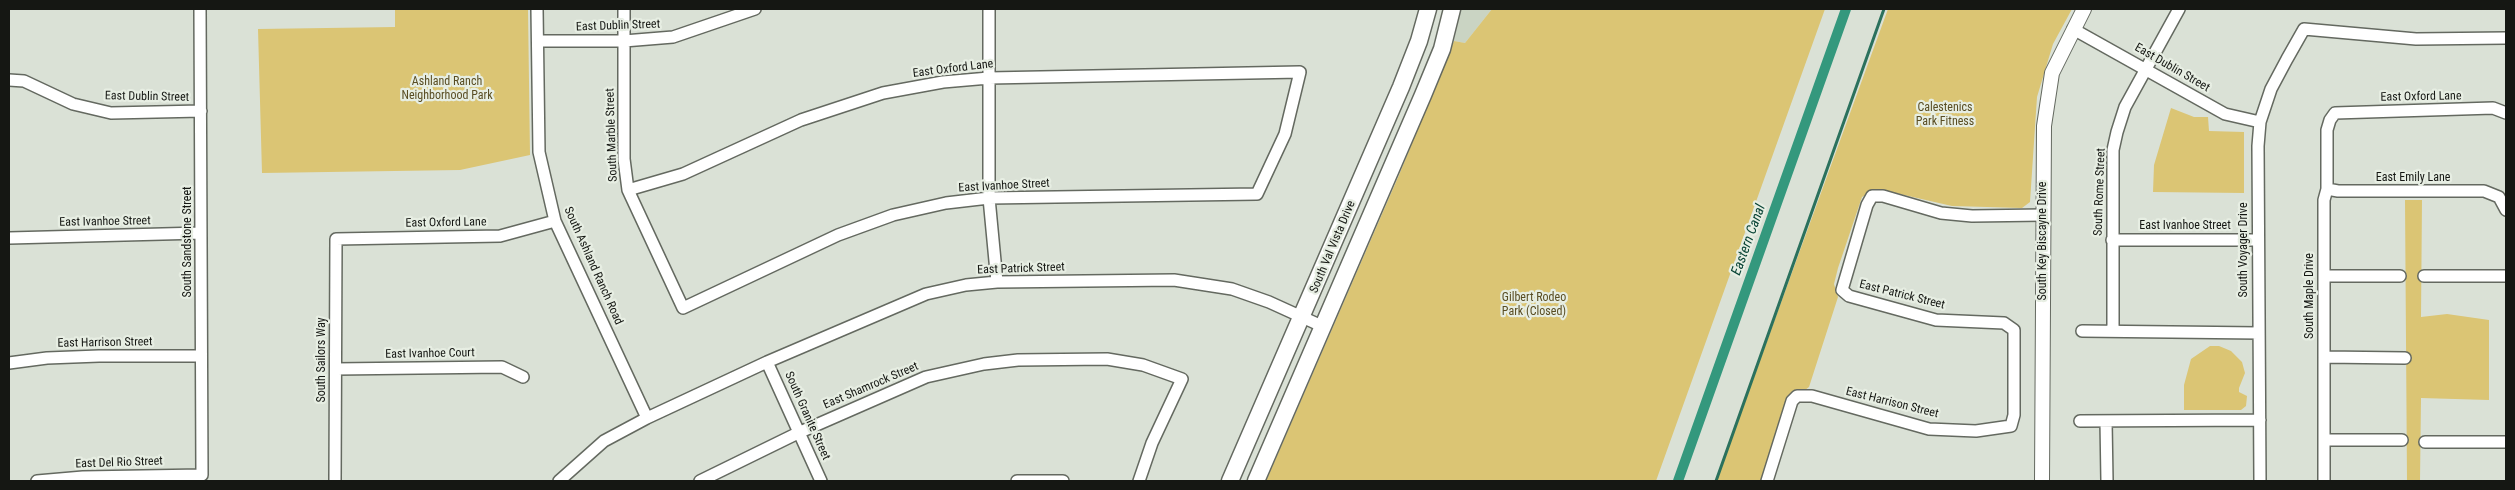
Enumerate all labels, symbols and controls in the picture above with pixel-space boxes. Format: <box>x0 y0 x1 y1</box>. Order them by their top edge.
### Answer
street label: East Dublin Street <box>576 17 660 35</box>
street label: East Dublin Street <box>2132 41 2212 95</box>
street label: East Oxford Lane <box>912 57 994 81</box>
park label: Ashland Ranch Neighborhood Park <box>401 75 493 103</box>
street label: South Marble Street <box>603 88 621 182</box>
street label: East Dublin Street <box>105 89 189 105</box>
street label: East Oxford Lane <box>2380 89 2462 105</box>
park label: Calestenics Park Fitness <box>1916 101 1974 129</box>
street label: South Rome Street <box>2091 148 2109 236</box>
street label: East Emily Lane <box>2376 171 2450 185</box>
street label: East Ivanhoe Street <box>958 176 1050 196</box>
street label: South Key Biscayne Drive <box>2036 182 2050 300</box>
street label: South Sandstone Street <box>181 186 195 298</box>
street label: South Val Vista Drive <box>1307 199 1359 295</box>
water label: Eastern Canal <box>1728 202 1770 278</box>
street label: South Voyager Drive <box>2237 202 2251 298</box>
street label: South Ashland Ranch Road <box>560 205 626 327</box>
street label: East Ivanhoe Street <box>59 214 151 230</box>
street label: East Oxford Lane <box>405 215 487 231</box>
street label: East Ivanhoe Street <box>2139 219 2231 233</box>
street label: South Maple Drive <box>2303 253 2317 339</box>
street label: East Patrick Street <box>977 260 1065 278</box>
street label: East Patrick Street <box>1858 277 1946 313</box>
park label: Gilbert Rodeo Park (Closed) <box>1502 291 1566 319</box>
street label: South Sailors Way <box>315 317 329 403</box>
street label: East Harrison Street <box>57 335 153 351</box>
street label: East Ivanhoe Court <box>385 346 475 362</box>
street label: East Shamrock Street <box>821 360 921 412</box>
street label: South Granite Street <box>781 370 833 462</box>
street label: East Harrison Street <box>1844 385 1940 421</box>
street label: East Del Rio Street <box>75 454 163 472</box>

